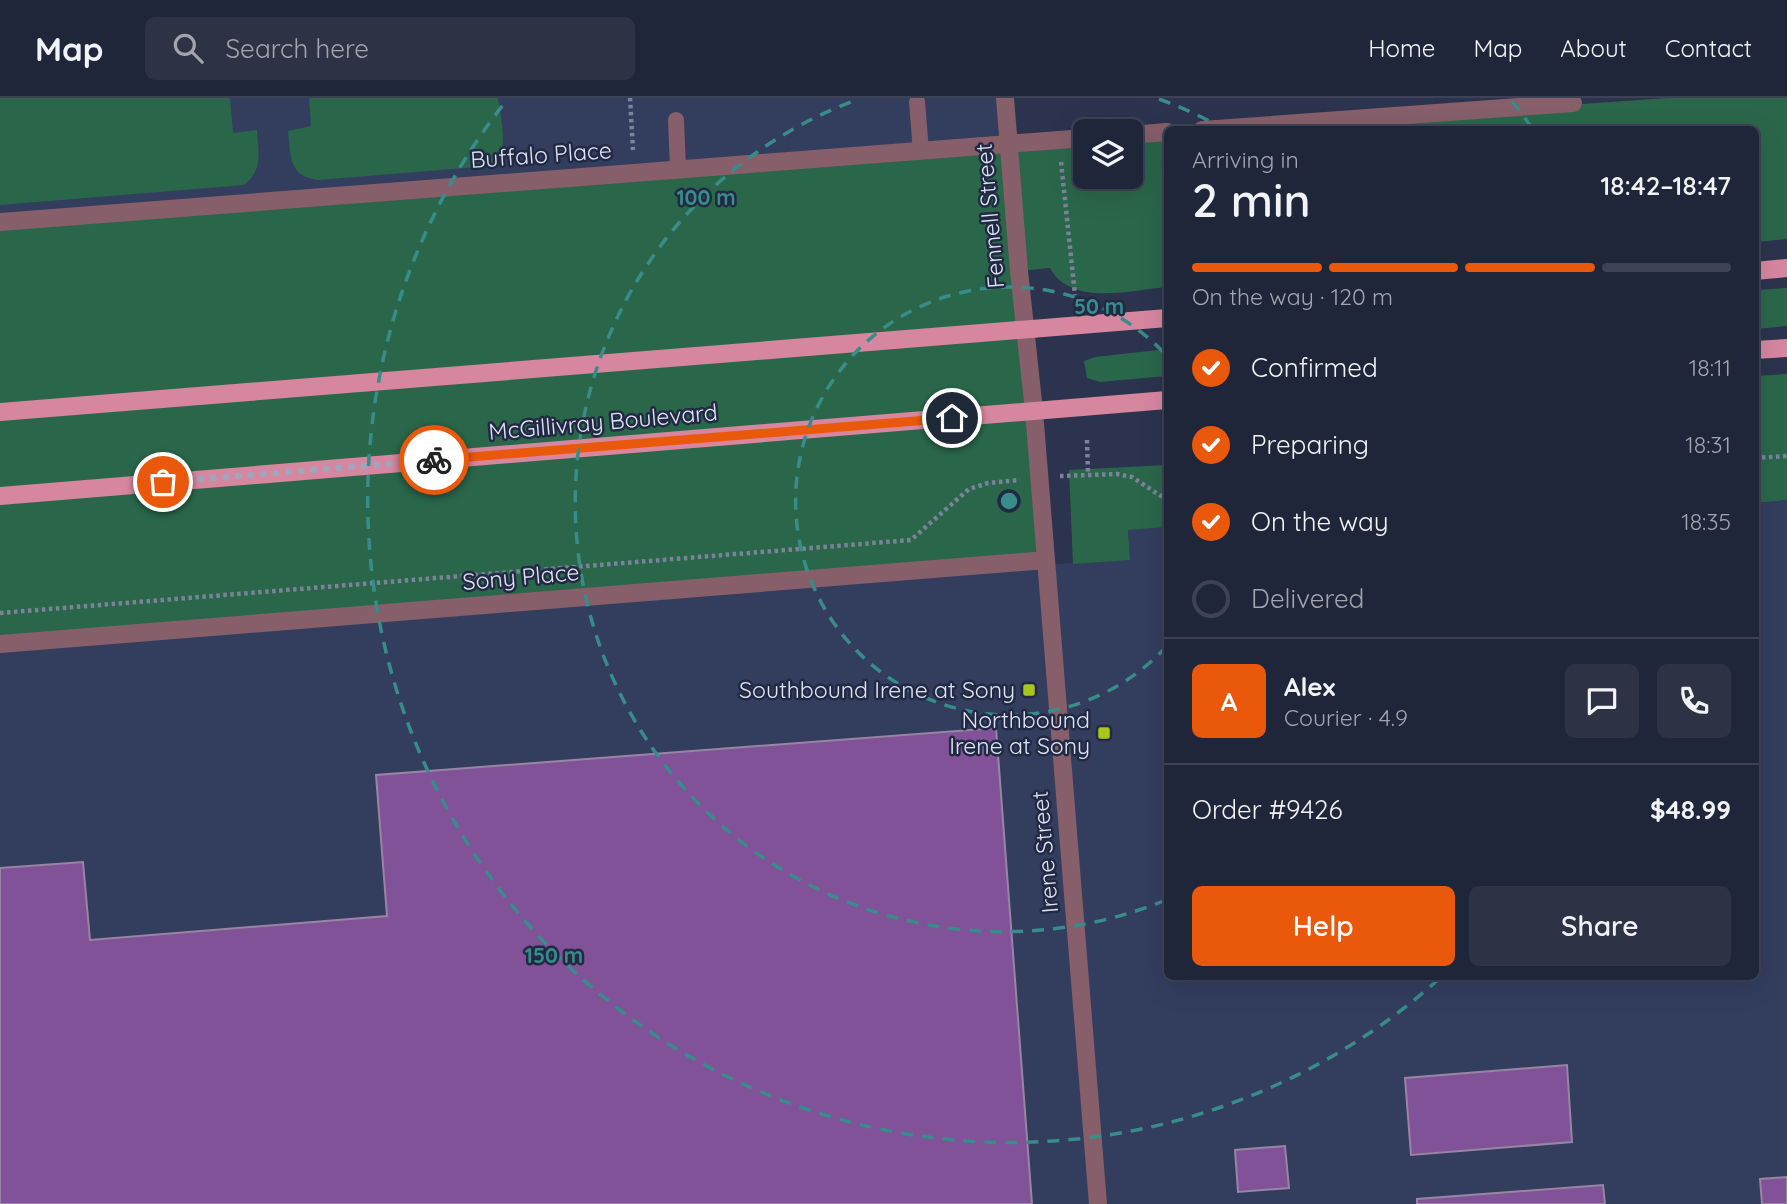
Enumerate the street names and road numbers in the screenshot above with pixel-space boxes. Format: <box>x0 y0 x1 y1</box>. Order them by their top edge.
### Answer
street label: Buffalo Place <box>469 135 613 174</box>
street label: Fennell Street <box>969 142 1010 290</box>
street label: McGillivray Boulevard <box>487 397 719 446</box>
street label: Sony Place <box>461 557 581 596</box>
street label: Irene Street <box>1025 790 1064 914</box>

